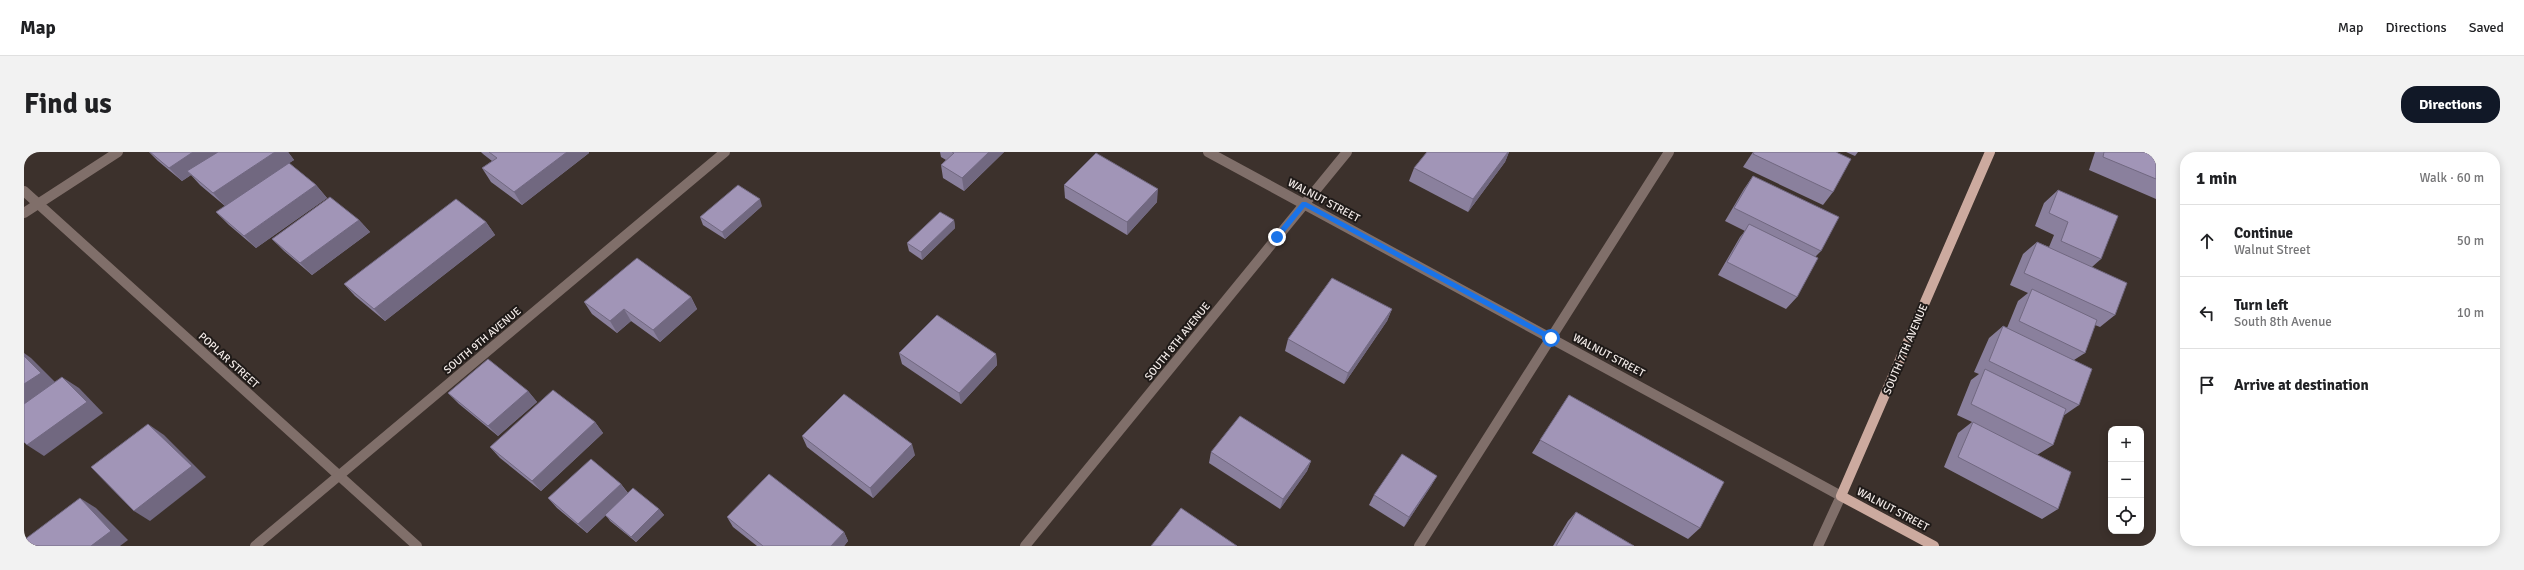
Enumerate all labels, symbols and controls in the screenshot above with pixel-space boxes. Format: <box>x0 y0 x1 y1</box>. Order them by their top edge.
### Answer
text: Map <box>20 16 56 40</box>
text: Map <box>2338 19 2364 36</box>
text: Directions <box>2386 19 2447 36</box>
text: Saved <box>2469 19 2504 36</box>
button: Directions <box>2401 86 2500 123</box>
text: Find us <box>24 87 112 121</box>
text: 1 min <box>2196 168 2237 189</box>
text: Walk · 60 m <box>2420 170 2484 186</box>
street label: WALNUT STREET <box>1285 176 1363 225</box>
text: Continue <box>2234 224 2293 242</box>
route end <box>1268 228 1286 246</box>
icon: ahead <box>2196 230 2218 252</box>
text: 50 m <box>2457 233 2484 249</box>
text: Walnut Street <box>2234 242 2310 258</box>
text: Turn left <box>2234 296 2288 314</box>
street label: SOUTH 8TH AVENUE <box>1142 300 1213 383</box>
street label: SOUTH 7TH AVENUE <box>1881 302 1930 396</box>
icon: left <box>2196 302 2218 324</box>
street label: SOUTH 9TH AVENUE <box>441 304 524 377</box>
text: 10 m <box>2457 305 2484 321</box>
text: South 8th Avenue <box>2234 314 2332 330</box>
route start <box>1542 329 1560 347</box>
street label: POPLAR STREET <box>196 330 262 391</box>
street label: WALNUT STREET <box>1570 331 1648 380</box>
icon: arrive <box>2196 374 2218 396</box>
text: Arrive at destination <box>2234 376 2369 394</box>
map controls <box>2108 426 2144 534</box>
button: + <box>2108 426 2144 462</box>
button: − <box>2108 462 2144 498</box>
street label: WALNUT STREET <box>1854 485 1932 534</box>
button: locate <box>2108 498 2144 534</box>

